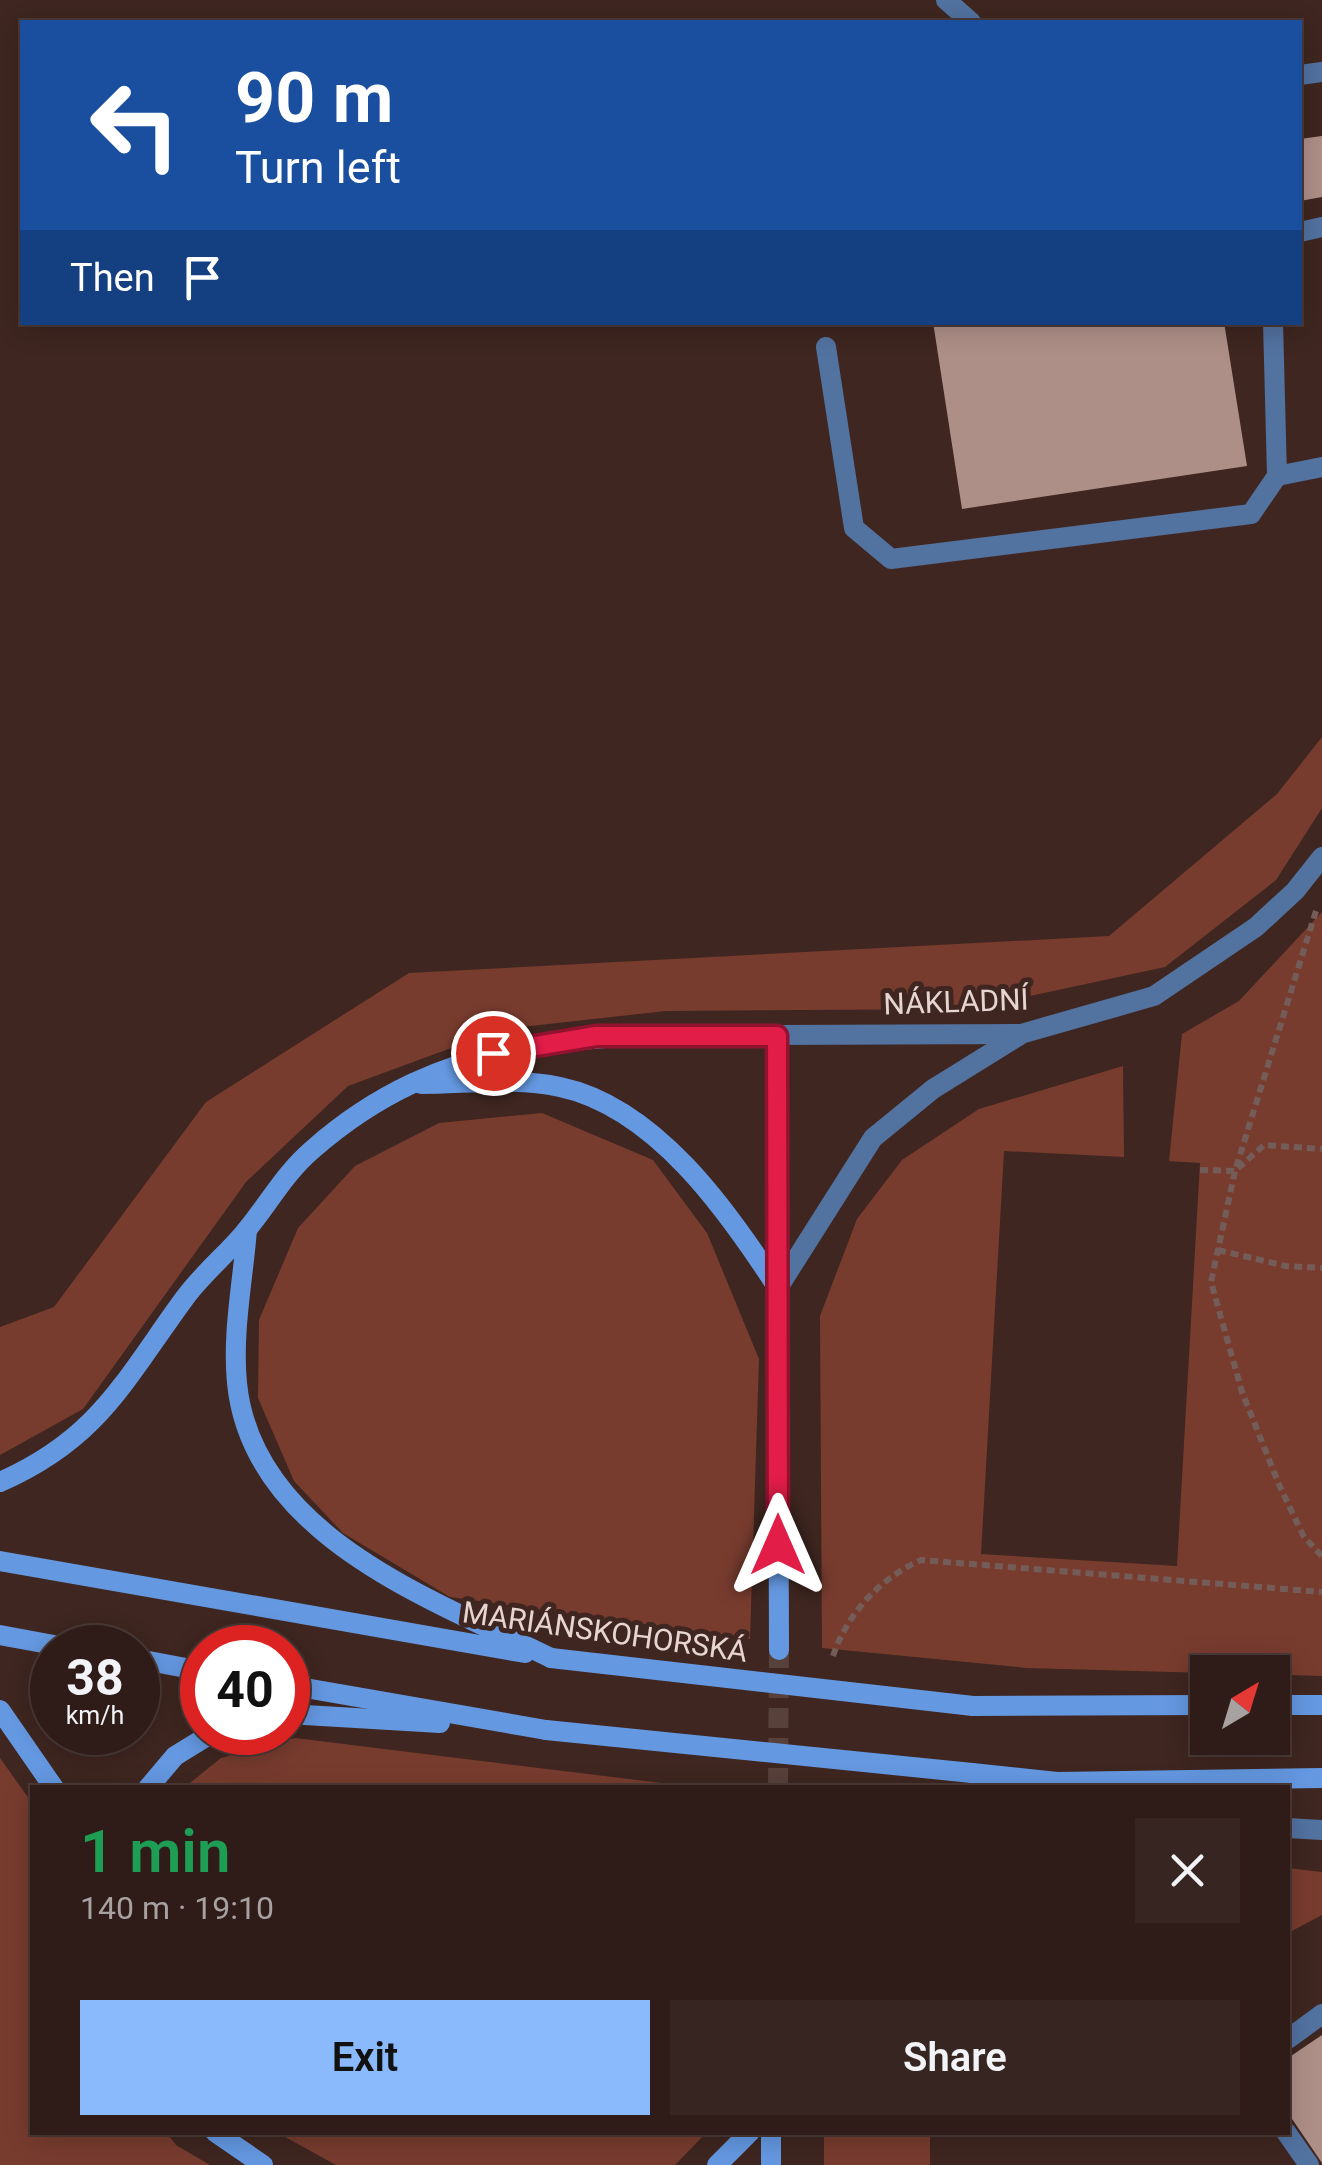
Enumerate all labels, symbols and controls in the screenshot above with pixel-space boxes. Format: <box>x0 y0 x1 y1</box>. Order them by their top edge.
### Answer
text: 90 m <box>235 57 393 139</box>
icon: left <box>70 60 200 190</box>
text: Turn left <box>235 141 401 194</box>
icon: arrive <box>175 250 230 305</box>
text: Then <box>70 256 155 300</box>
street label: NÁKLADNÍ <box>883 981 1030 1022</box>
pin <box>451 1011 536 1096</box>
icon: arrive <box>466 1026 521 1081</box>
position arrow <box>726 1493 830 1597</box>
street label: MARIÁNSKOHORSKÁ <box>460 1594 750 1669</box>
speed limit sign: 40 <box>180 1625 310 1755</box>
text: 38 <box>66 1649 124 1707</box>
north arrow <box>1190 1655 1290 1755</box>
map controls <box>1190 1655 1290 1755</box>
text: km/h <box>66 1701 124 1730</box>
text: 1 min <box>80 1816 230 1887</box>
button: close <box>1135 1818 1240 1923</box>
text: 140 m · 19:10 <box>80 1889 274 1927</box>
button: Exit <box>80 2000 650 2115</box>
button: Share <box>670 2000 1240 2115</box>

